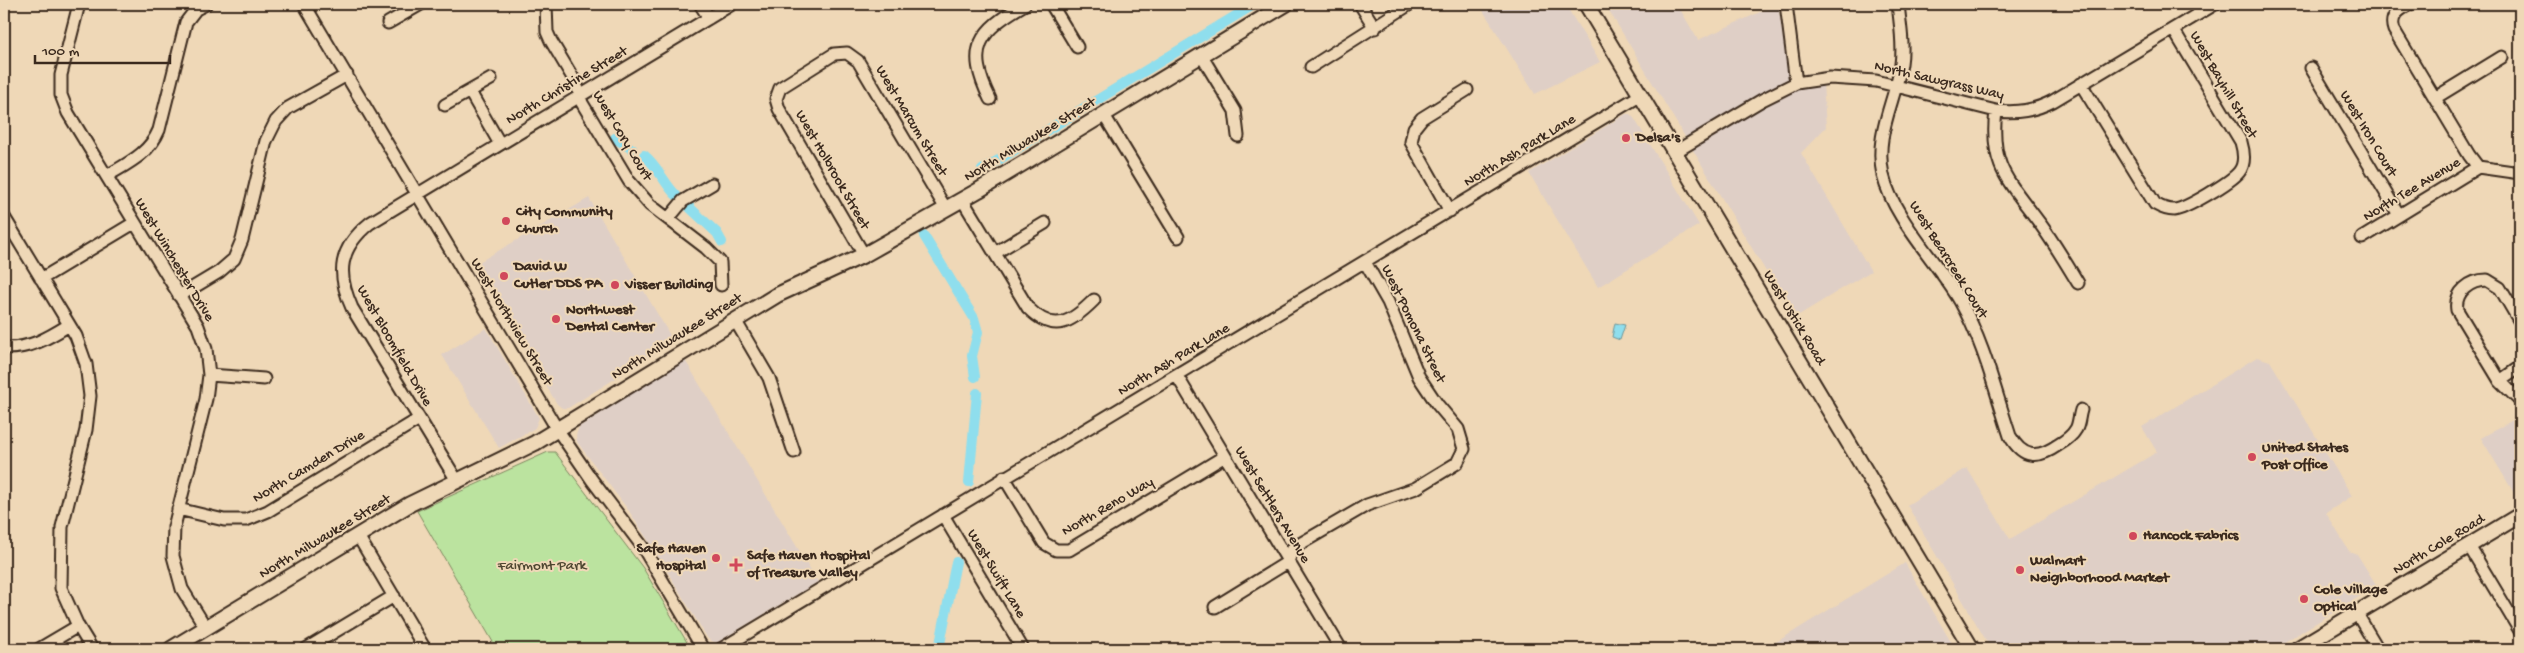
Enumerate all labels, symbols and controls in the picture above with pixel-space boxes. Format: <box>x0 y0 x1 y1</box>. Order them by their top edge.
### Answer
street label: West Bayhill Street <box>2185 28 2262 143</box>
scale bar <box>35 32 170 64</box>
street label: North Christine Street <box>503 42 633 129</box>
text: 100 m <box>41 43 80 61</box>
street label: North Sawgrass Way <box>1872 57 2006 105</box>
street label: West Marcum Street <box>871 62 952 181</box>
street label: West Cory Court <box>588 88 657 186</box>
street label: West Iron Court <box>2335 88 2402 182</box>
street label: North Milwaukee Street <box>961 93 1101 186</box>
street label: West Holbrook Street <box>791 107 874 234</box>
street label: North Ash Park Lane <box>1461 110 1579 192</box>
place label: Delsa's <box>1634 129 1681 147</box>
marker: Delsa's <box>1620 132 1632 144</box>
street label: North Tee Avenue <box>2360 154 2464 226</box>
street label: West Winchester Drive <box>130 195 218 325</box>
street label: West Bearcreek Court <box>1905 198 1992 324</box>
place label: City Community Church <box>515 203 613 238</box>
marker: City Community Church <box>500 215 512 227</box>
street label: West Northview Street <box>466 255 557 391</box>
place label: David W Cutler DDS PA <box>512 258 604 293</box>
street label: West Pomona Street <box>1377 262 1450 388</box>
street label: West Ustick Road <box>1759 267 1830 370</box>
marker: David W Cutler DDS PA <box>498 270 510 282</box>
place label: Visser Building <box>624 276 714 294</box>
marker: Visser Building <box>609 279 621 291</box>
street label: West Bloomfield Drive <box>352 282 436 410</box>
street label: North Milwaukee Street <box>609 289 747 384</box>
place label: Northwest Dental Center <box>564 301 656 336</box>
marker: Northwest Dental Center <box>550 313 562 325</box>
street label: North Ash Park Lane <box>1115 319 1233 401</box>
street label: North Camden Drive <box>250 426 369 508</box>
place label: United States Post Office <box>2261 439 2350 474</box>
street label: West Settlers Avenue <box>1230 443 1314 567</box>
marker: United States Post Office <box>2246 451 2258 463</box>
street label: North Reno Way <box>1059 473 1158 541</box>
street label: North Milwaukee Street <box>256 490 396 583</box>
street label: North Cole Road <box>2390 510 2489 579</box>
street label: West Swift Lane <box>962 526 1030 622</box>
place label: Hancock Fabrics <box>2143 527 2240 545</box>
marker: Hancock Fabrics <box>2127 530 2139 542</box>
place label: Safe Haven Hospital <box>636 540 707 575</box>
place label: Safe Haven Hospital of Treasure Valley <box>746 547 871 582</box>
marker: Safe Haven Hospital <box>710 552 722 564</box>
place label: Walmart Neighborhood Market <box>2029 552 2171 587</box>
park label: Fairmont Park <box>497 557 588 575</box>
marker: Safe Haven Hospital of Treasure Valley <box>729 558 743 572</box>
marker: Walmart Neighborhood Market <box>2014 564 2026 576</box>
place label: Cole Village Optical <box>2313 581 2389 616</box>
marker: Cole Village Optical <box>2298 593 2310 605</box>

